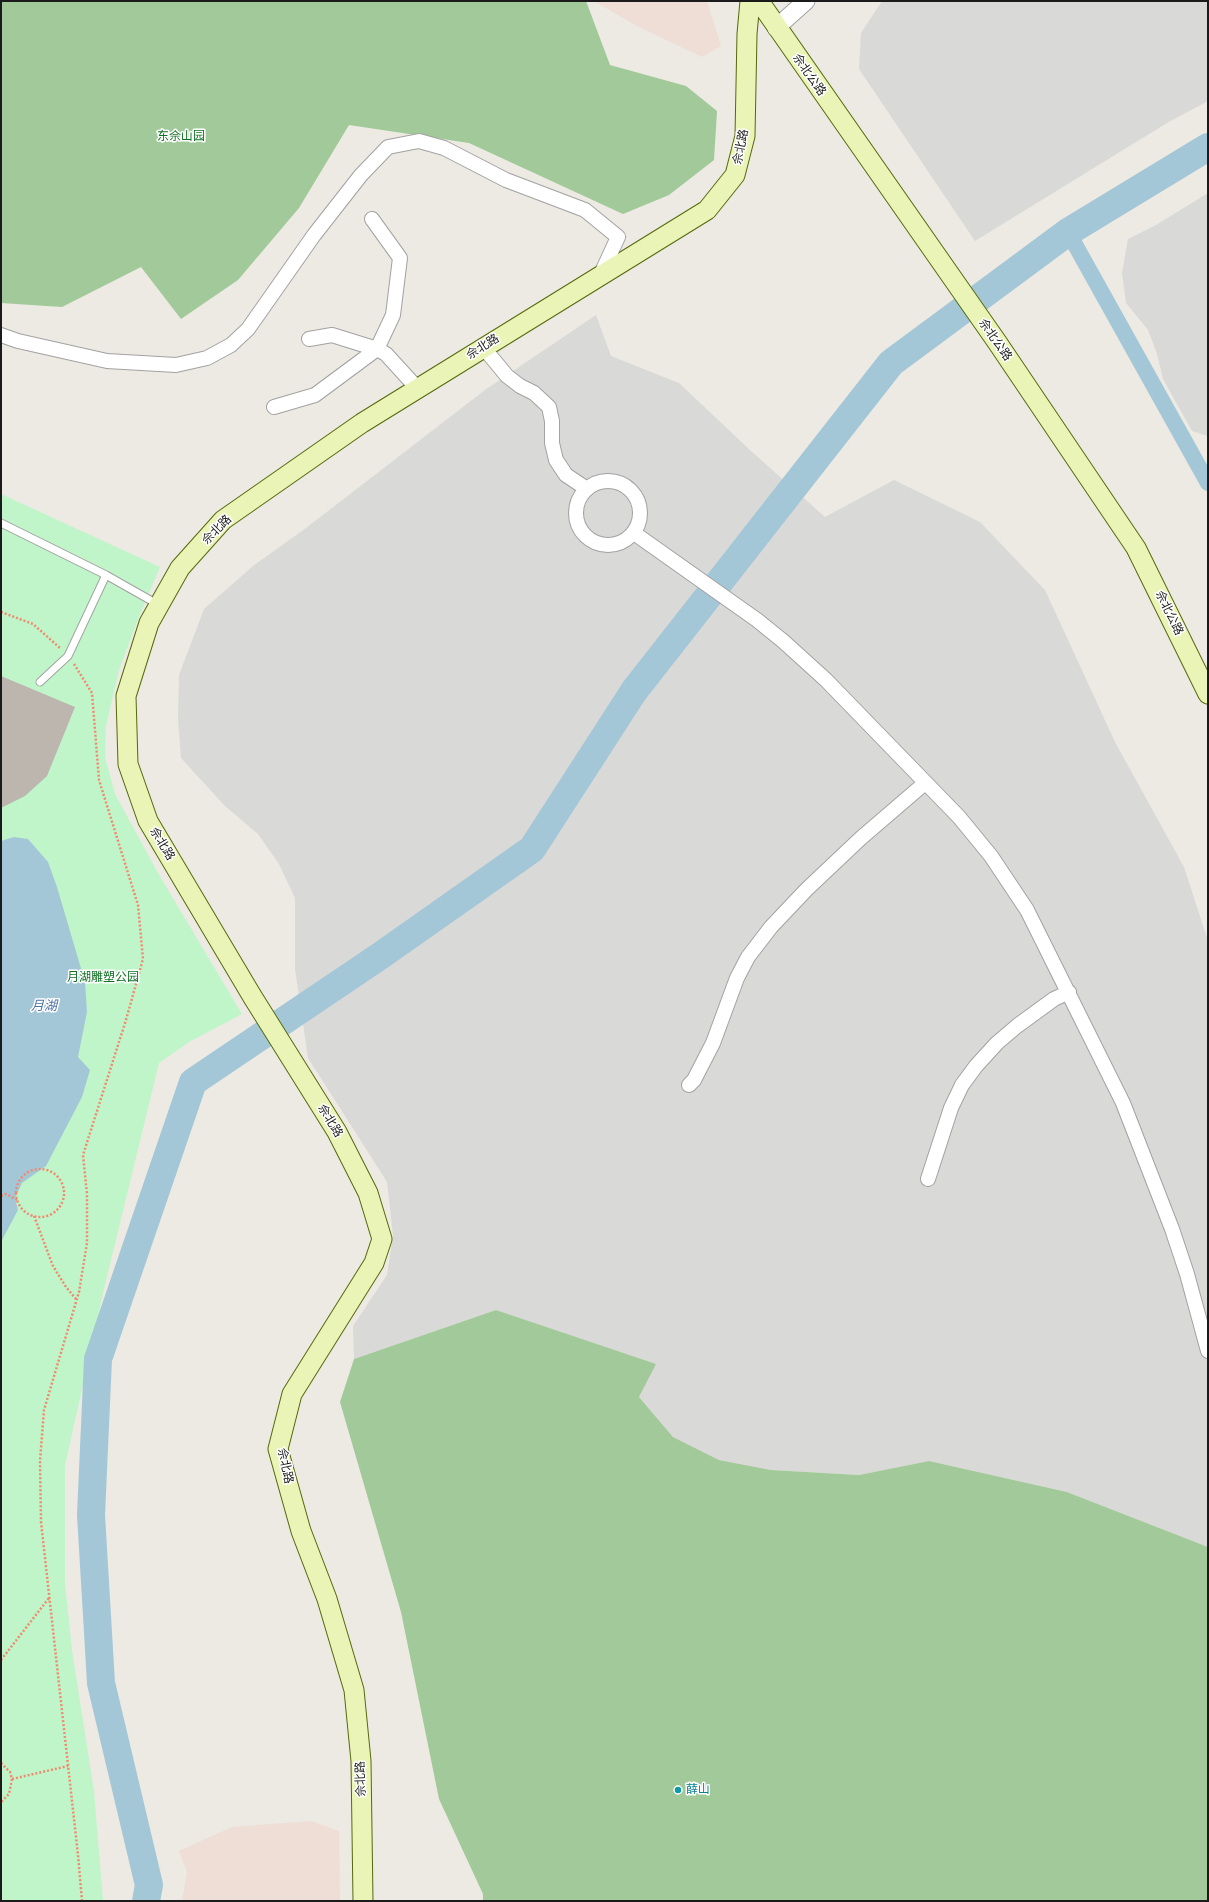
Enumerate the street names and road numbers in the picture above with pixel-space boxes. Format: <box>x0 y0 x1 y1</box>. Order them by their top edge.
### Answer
street label: 佘北公路 <box>789 51 829 99</box>
street label: 佘北路 <box>730 128 752 166</box>
street label: 佘北公路 <box>975 316 1015 364</box>
street label: 佘北路 <box>464 331 502 363</box>
street label: 佘北路 <box>199 512 235 548</box>
street label: 佘北公路 <box>1152 588 1186 638</box>
street label: 佘北路 <box>147 825 177 863</box>
street label: 佘北路 <box>315 1102 345 1140</box>
street label: 佘北路 <box>274 1447 296 1485</box>
street label: 佘北路 <box>353 1761 369 1797</box>

